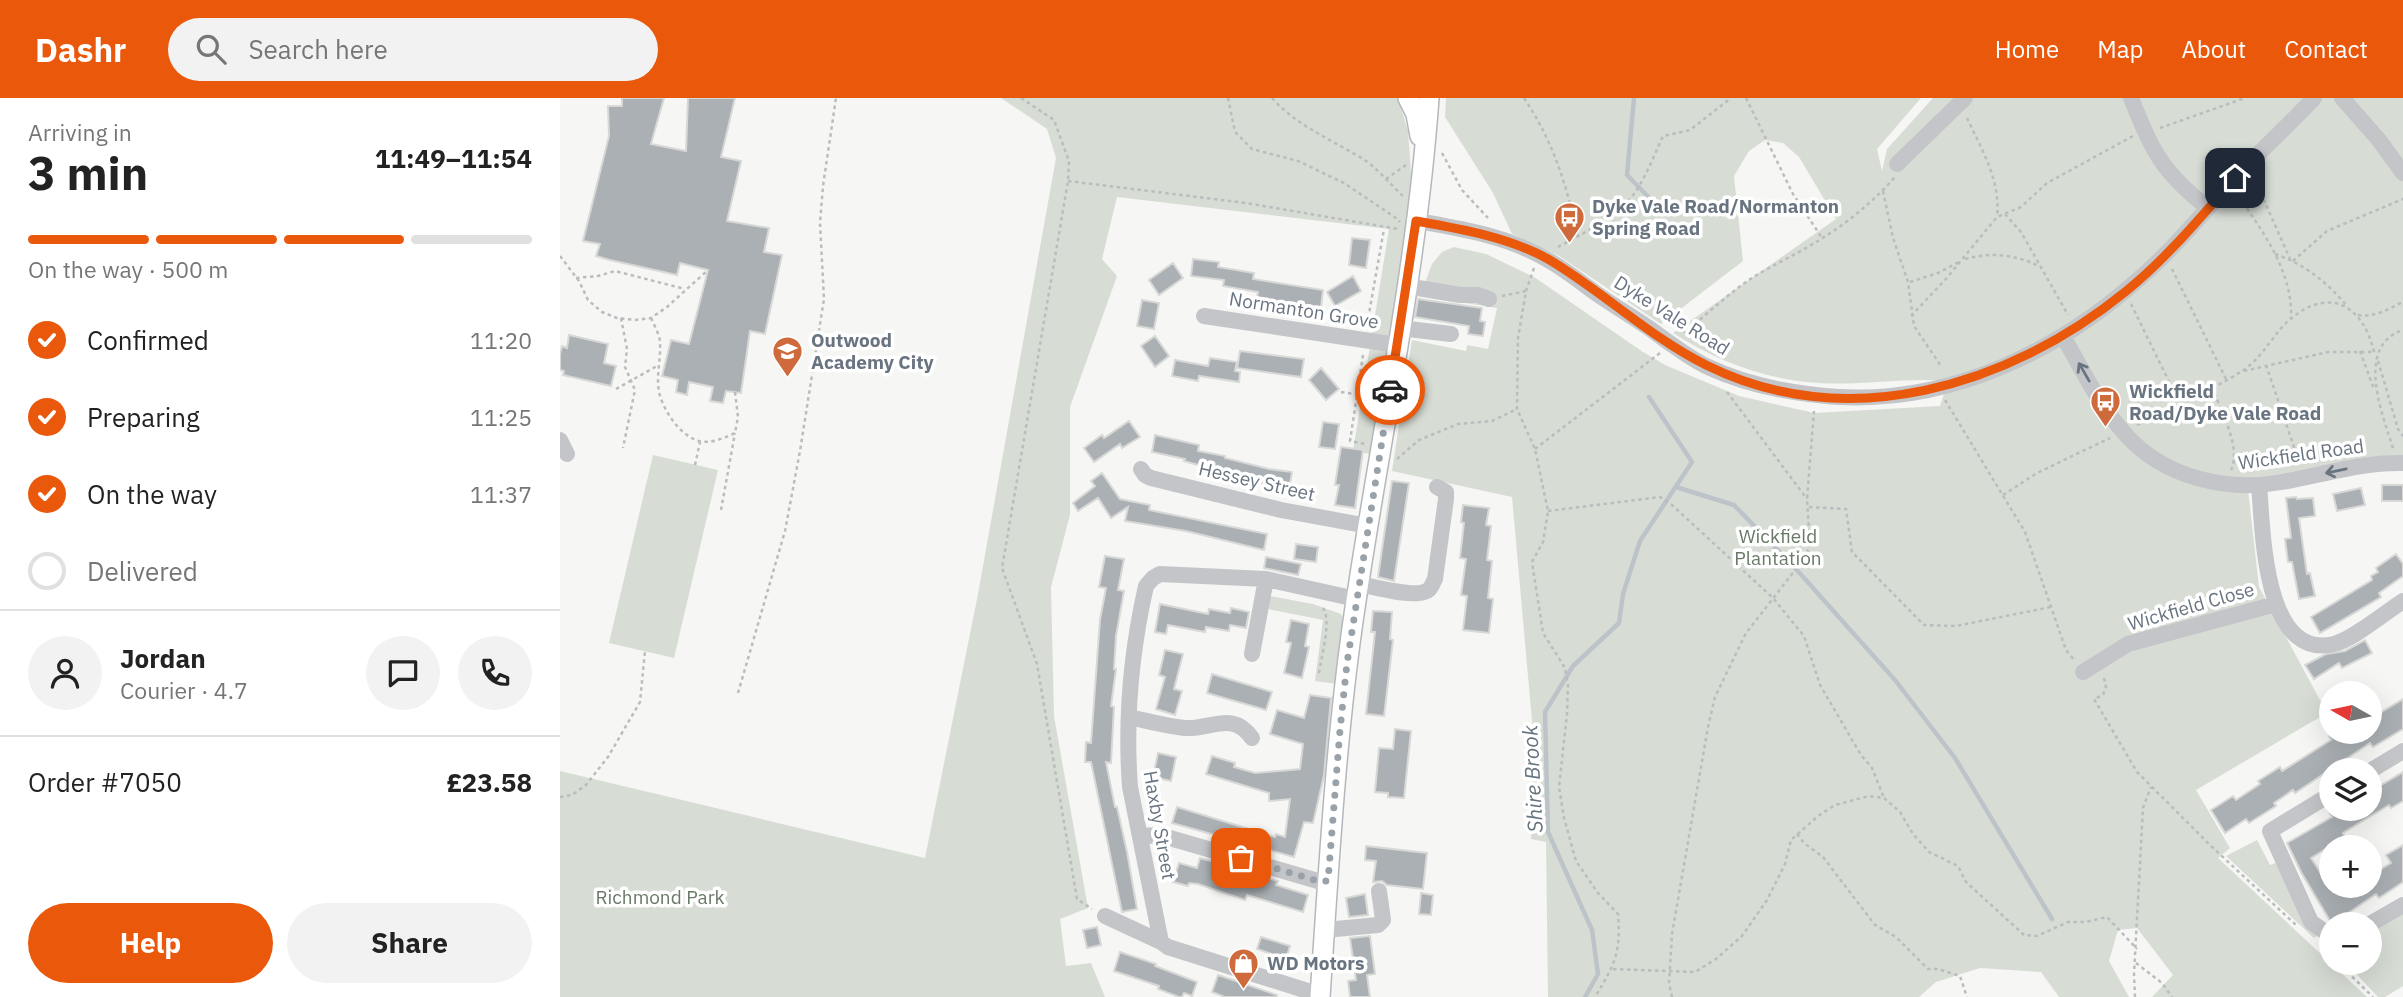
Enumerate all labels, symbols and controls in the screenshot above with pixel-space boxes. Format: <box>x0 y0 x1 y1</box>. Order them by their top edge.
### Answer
search box <box>168 18 658 81</box>
text: Dashr <box>35 28 126 71</box>
icon: search <box>192 30 230 68</box>
text: Search here <box>248 32 388 66</box>
text: Home <box>1995 33 2059 65</box>
text: Map <box>2097 33 2143 65</box>
text: About <box>2181 33 2246 65</box>
text: Contact <box>2284 33 2368 65</box>
text: Arriving in <box>28 117 132 147</box>
text: 11:49–11:54 <box>375 141 532 175</box>
text: 3 min <box>28 143 148 203</box>
pin <box>2205 148 2265 208</box>
icon: home <box>2216 159 2254 197</box>
place label: Dyke Vale Road/Normanton Spring Road <box>1592 194 1839 240</box>
bus stop icon: Dyke Vale Road/Normanton Spring Road <box>1552 200 1586 244</box>
text: On the way · 500 m <box>28 254 228 284</box>
street label: Dyke Vale Road <box>1610 270 1734 360</box>
street label: Normanton Grove <box>1227 286 1381 334</box>
icon: check <box>28 321 66 359</box>
text: Confirmed <box>87 323 209 357</box>
text: 11:20 <box>470 325 532 355</box>
place label: Outwood Academy City <box>811 328 934 374</box>
school or university icon: Outwood Academy City <box>771 334 805 378</box>
courier <box>1355 355 1425 425</box>
one-way arrow <box>2076 362 2090 382</box>
icon: car <box>1371 371 1409 409</box>
place label: Wickfield Road/Dyke Vale Road <box>2129 379 2321 425</box>
bus stop icon: Wickfield Road/Dyke Vale Road <box>2089 385 2123 429</box>
icon: check <box>28 398 66 436</box>
text: Preparing <box>87 400 200 434</box>
text: 11:25 <box>470 402 532 432</box>
street label: Wickfield Road <box>2237 433 2365 475</box>
street label: Hessey Street <box>1196 456 1318 506</box>
one-way arrow <box>2325 466 2347 479</box>
icon: check <box>28 475 66 513</box>
text: On the way <box>87 477 217 511</box>
text: 11:37 <box>470 479 532 509</box>
park label: Wickfield Plantation <box>1734 524 1822 570</box>
text: Delivered <box>87 554 198 588</box>
street label: Wickfield Close <box>2125 576 2257 636</box>
button: person <box>28 636 102 710</box>
button: chat <box>366 636 440 710</box>
button: phone <box>458 636 532 710</box>
text: Jordan <box>120 641 206 675</box>
text: Courier · 4.7 <box>120 675 248 705</box>
north arrow <box>2319 681 2382 744</box>
map controls <box>2319 681 2382 975</box>
water label: Shire Brook <box>1515 724 1549 833</box>
button: layers <box>2319 758 2382 821</box>
text: Order #7050 <box>28 765 182 799</box>
text: £23.58 <box>446 765 532 799</box>
street label: Haxby Street <box>1139 769 1181 881</box>
pin <box>1211 828 1271 888</box>
button: + <box>2319 835 2382 898</box>
icon: bag <box>1222 839 1260 877</box>
park label: Richmond Park <box>595 885 725 909</box>
button: Help <box>28 903 273 983</box>
button: Share <box>287 903 532 983</box>
button: − <box>2319 912 2382 975</box>
shop icon: WD Motors <box>1227 946 1261 990</box>
place label: WD Motors <box>1267 951 1365 975</box>

